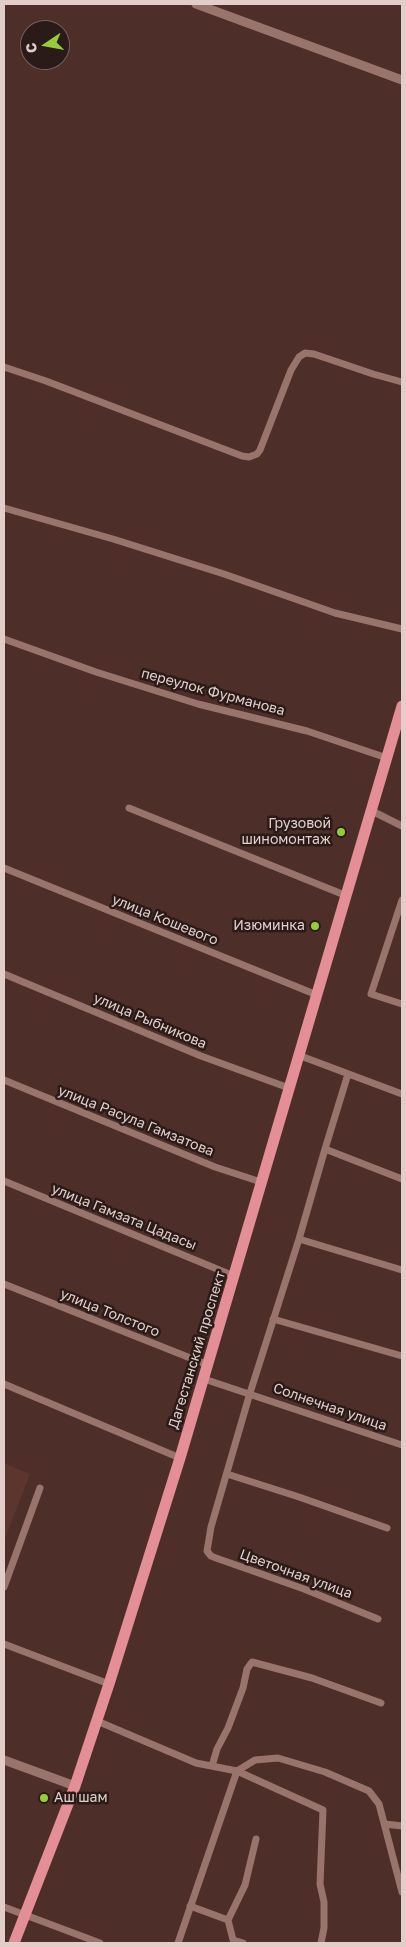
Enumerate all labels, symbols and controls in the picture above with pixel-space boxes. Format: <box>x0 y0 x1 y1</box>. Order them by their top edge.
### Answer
north arrow <box>20 20 70 70</box>
text: С <box>21 41 40 55</box>
street label: переулок Фурманова <box>139 665 287 719</box>
place label: Грузовой шиномонтаж <box>241 816 331 849</box>
marker: Грузовой шиномонтаж <box>335 826 347 838</box>
street label: улица Кошевого <box>110 891 220 949</box>
place label: Изюминка <box>233 918 305 934</box>
marker: Изюминка <box>309 920 321 932</box>
street label: улица Рыбникова <box>91 990 209 1052</box>
street label: улица Расула Гамзатова <box>56 1082 216 1160</box>
street label: улица Гамзата Цадасы <box>49 1180 199 1254</box>
street label: Дагестанский проспект <box>165 1269 229 1431</box>
street label: улица Толстого <box>58 1285 162 1341</box>
street label: Солнечная улица <box>271 1380 389 1434</box>
street label: Цветочная улица <box>237 1546 355 1602</box>
place label: Аш шам <box>54 1790 108 1806</box>
marker: Аш шам <box>38 1792 50 1804</box>

